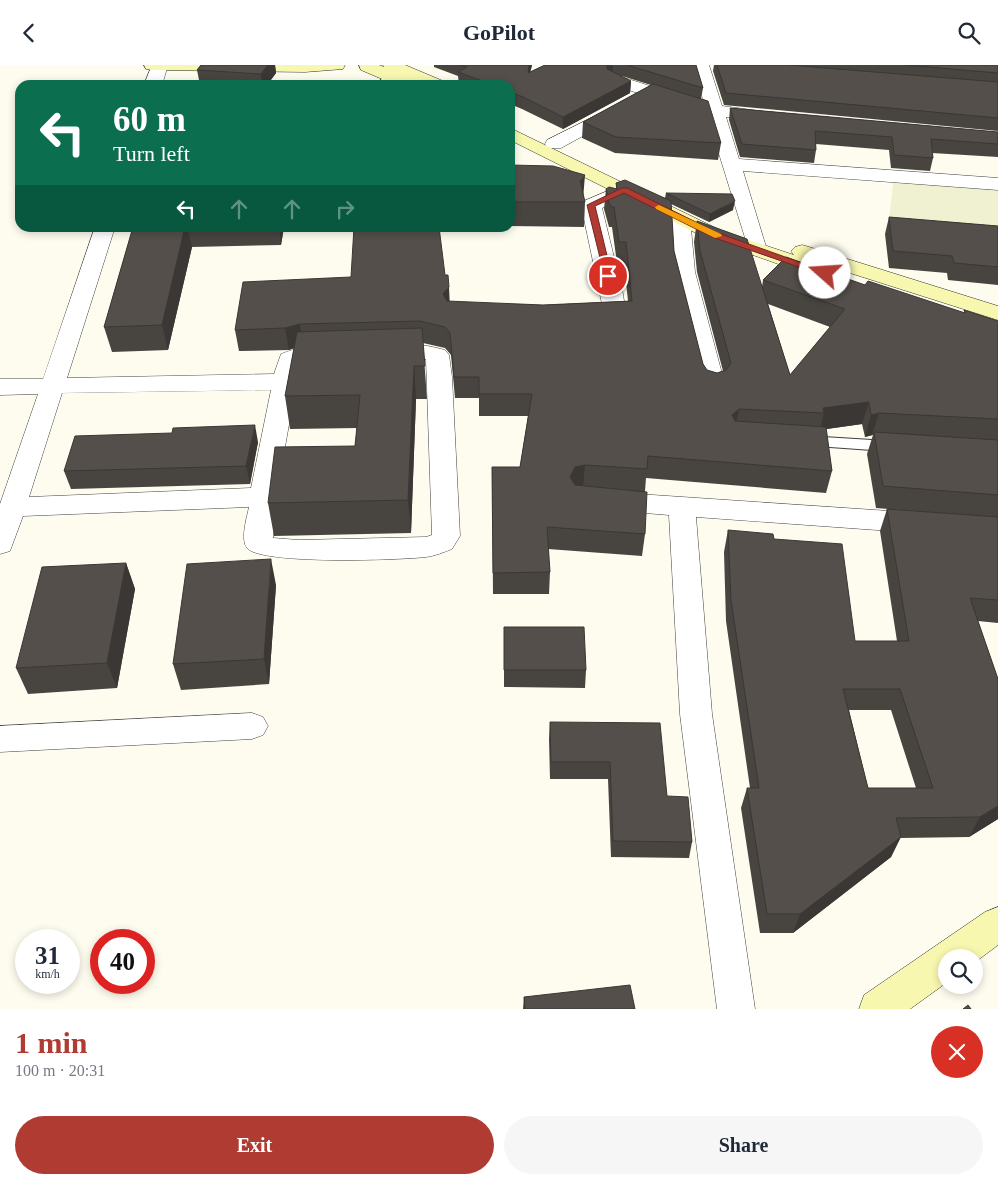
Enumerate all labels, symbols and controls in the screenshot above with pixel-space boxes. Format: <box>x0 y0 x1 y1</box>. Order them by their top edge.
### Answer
icon: back <box>15 19 43 47</box>
icon: search <box>955 19 983 47</box>
text: GoPilot <box>463 20 535 45</box>
icon: left <box>30 100 95 165</box>
text: 60 m <box>113 100 186 139</box>
text: Turn left <box>113 141 190 166</box>
icon: left <box>172 195 200 223</box>
icon: ahead <box>225 195 253 223</box>
icon: ahead <box>278 195 306 223</box>
icon: right <box>331 195 359 223</box>
position arrow <box>798 246 850 298</box>
pin <box>587 255 629 297</box>
icon: arrive <box>594 262 622 290</box>
speed limit sign: 40 <box>90 929 155 994</box>
text: 31 <box>35 942 60 969</box>
map controls <box>938 949 983 994</box>
button: search <box>938 949 983 994</box>
text: km/h <box>35 967 60 981</box>
text: 1 min <box>15 1026 88 1059</box>
button: close <box>931 1026 983 1078</box>
text: 100 m · 20:31 <box>15 1062 105 1079</box>
button: Exit <box>15 1116 494 1174</box>
button: Share <box>504 1116 983 1174</box>

